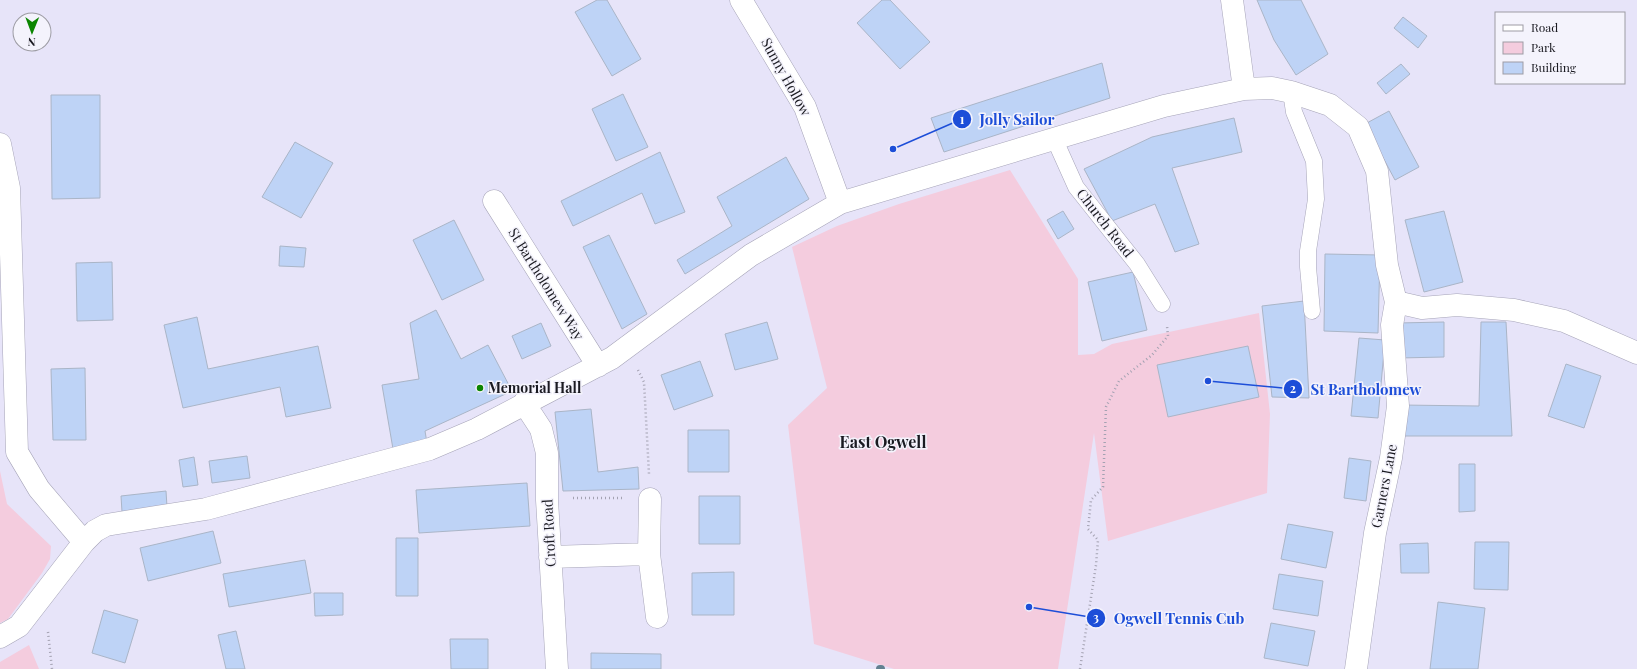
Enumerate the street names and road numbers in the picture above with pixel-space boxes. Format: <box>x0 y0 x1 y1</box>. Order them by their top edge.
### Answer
street label: Sunny Hollow <box>757 34 816 119</box>
street label: Church Road <box>1073 184 1138 261</box>
street label: St Bartholomew Way <box>504 224 589 343</box>
street label: Garners Lane <box>1366 442 1401 529</box>
street label: Croft Road <box>537 499 560 567</box>

